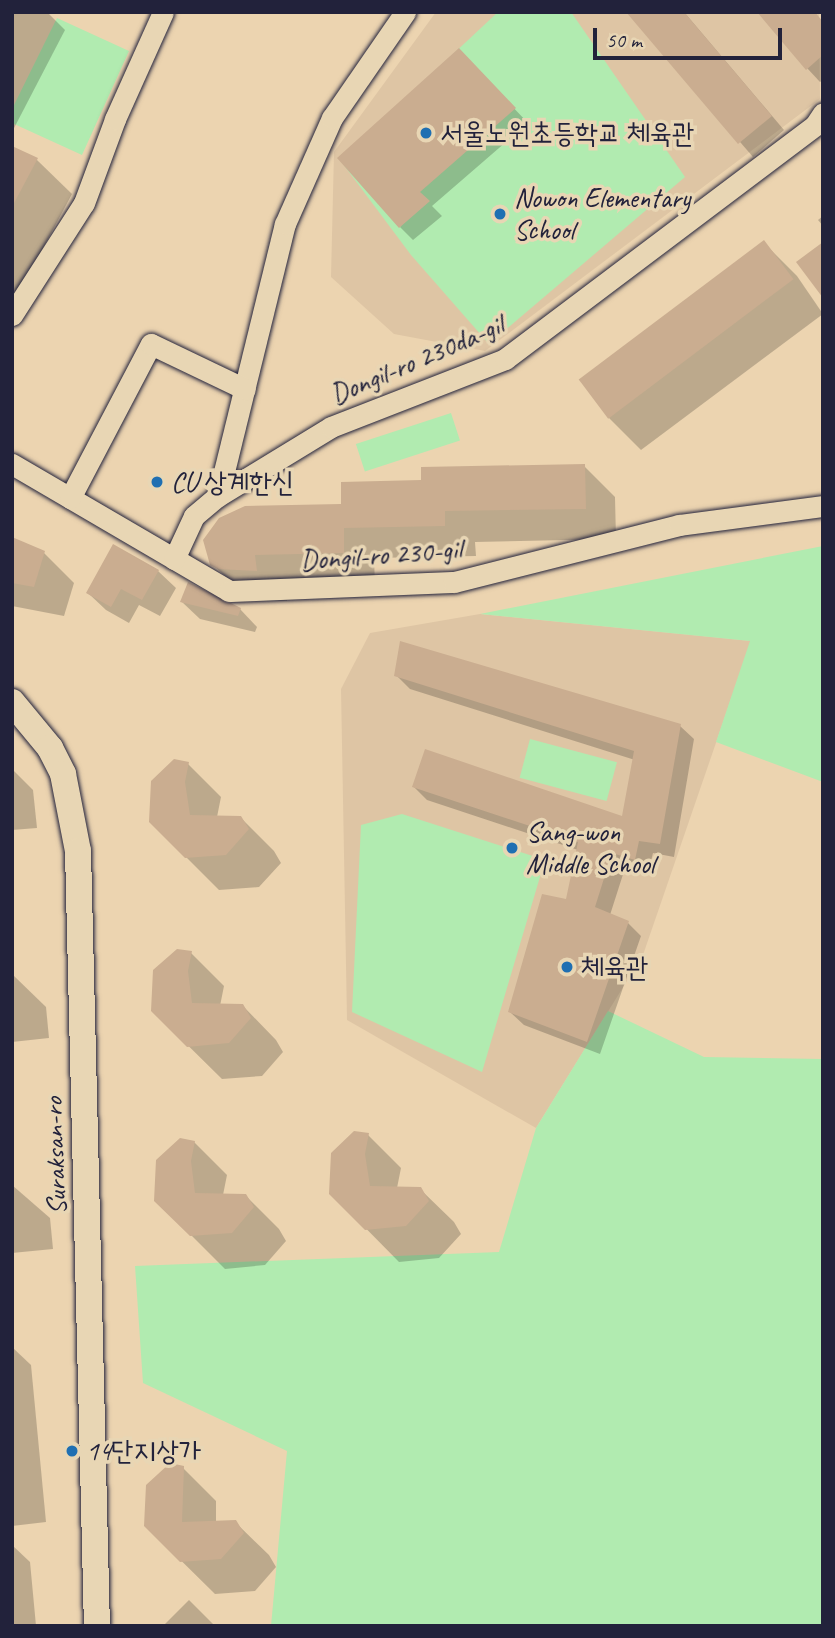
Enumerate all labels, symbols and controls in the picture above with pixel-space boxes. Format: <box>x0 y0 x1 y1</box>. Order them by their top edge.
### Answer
scale bar <box>597 14 786 58</box>
text: 50 m <box>606 27 642 53</box>
place label: 서울노원초등학교 체육관 <box>440 116 695 150</box>
marker: 서울노원초등학교 체육관 <box>418 125 434 141</box>
place label: Nowon Elementary School <box>514 181 692 247</box>
marker: Nowon Elementary School <box>492 206 508 222</box>
street label: Dongil-ro 230da-gil <box>325 308 509 412</box>
place label: CU 상계한신 <box>171 465 294 499</box>
marker: CU 상계한신 <box>149 474 165 490</box>
street label: Dongil-ro 230-gil <box>299 533 463 577</box>
place label: Sang-won Middle School <box>526 815 654 881</box>
marker: Sang-won Middle School <box>504 840 520 856</box>
place label: 체육관 <box>581 950 649 984</box>
marker: 체육관 <box>559 959 575 975</box>
street label: Suraksan-ro <box>36 1097 74 1215</box>
place label: 14단지상가 <box>86 1434 201 1468</box>
marker: 14단지상가 <box>64 1443 80 1459</box>

